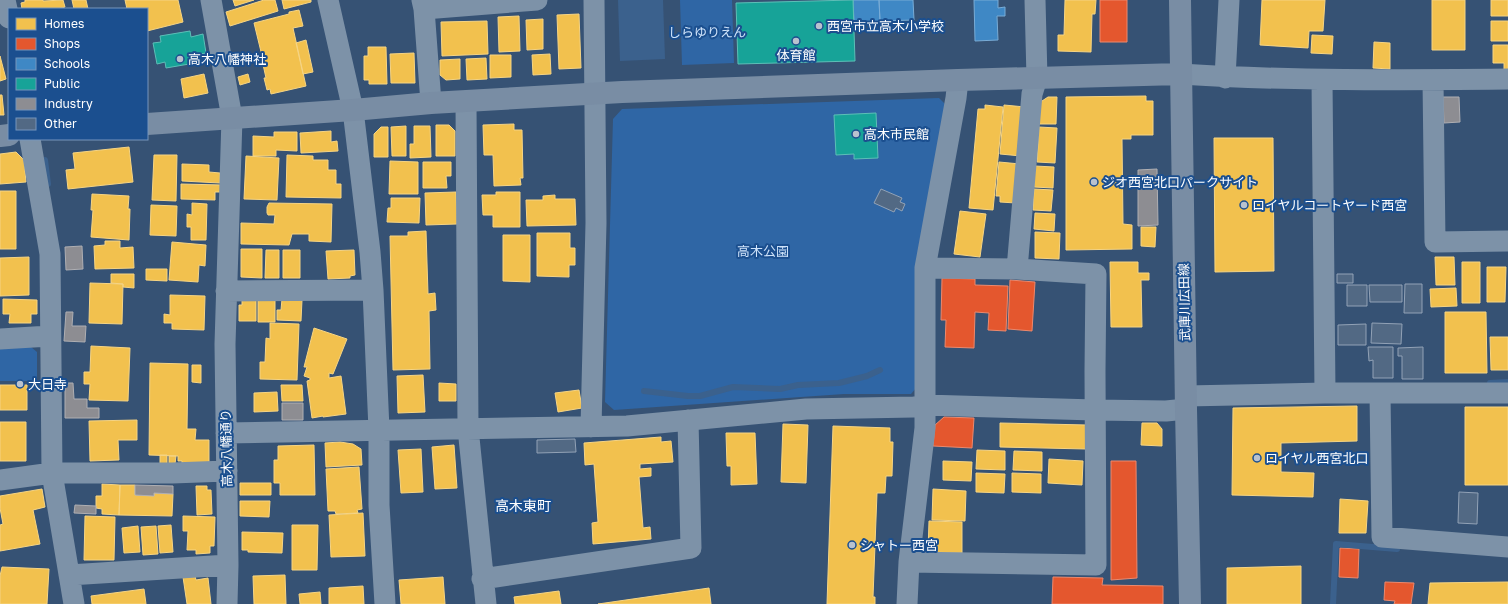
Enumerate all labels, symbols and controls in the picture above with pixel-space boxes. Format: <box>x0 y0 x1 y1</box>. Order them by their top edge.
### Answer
legend <box>8 8 148 140</box>
text: Homes <box>44 16 84 31</box>
place label: 西宮市立高木小学校 <box>827 18 944 34</box>
marker: 西宮市立高木小学校 <box>814 21 824 31</box>
park label: しらゆりえん <box>668 24 746 40</box>
text: Shops <box>44 36 80 51</box>
marker: 体育館 <box>791 36 801 46</box>
place label: 体育館 <box>776 47 816 63</box>
place label: 高木八幡神社 <box>188 51 266 67</box>
marker: 高木八幡神社 <box>175 54 185 64</box>
text: Schools <box>44 56 90 71</box>
text: Public <box>44 76 81 91</box>
text: Industry <box>44 96 93 111</box>
text: Other <box>44 116 77 131</box>
place label: 高木市民館 <box>864 126 929 142</box>
marker: 高木市民館 <box>851 129 861 139</box>
place label: ジオ西宮北口パークサイト <box>1102 174 1258 190</box>
marker: ジオ西宮北口パークサイト <box>1089 177 1099 187</box>
place label: ロイヤルコートヤード西宮 <box>1252 197 1407 213</box>
marker: ロイヤルコートヤード西宮 <box>1239 200 1249 210</box>
park label: 高木公園 <box>737 243 789 259</box>
street label: 武庫川広田線 <box>1175 263 1193 341</box>
place label: 大日寺 <box>28 376 67 392</box>
marker: 大日寺 <box>15 379 25 389</box>
street label: 高木八幡通り <box>217 409 235 487</box>
place label: ロイヤル西宮北口 <box>1265 450 1369 466</box>
marker: ロイヤル西宮北口 <box>1252 453 1262 463</box>
district label: 高木東町 <box>495 497 551 514</box>
place label: シャトー西宮 <box>860 537 938 553</box>
marker: シャトー西宮 <box>847 540 857 550</box>

